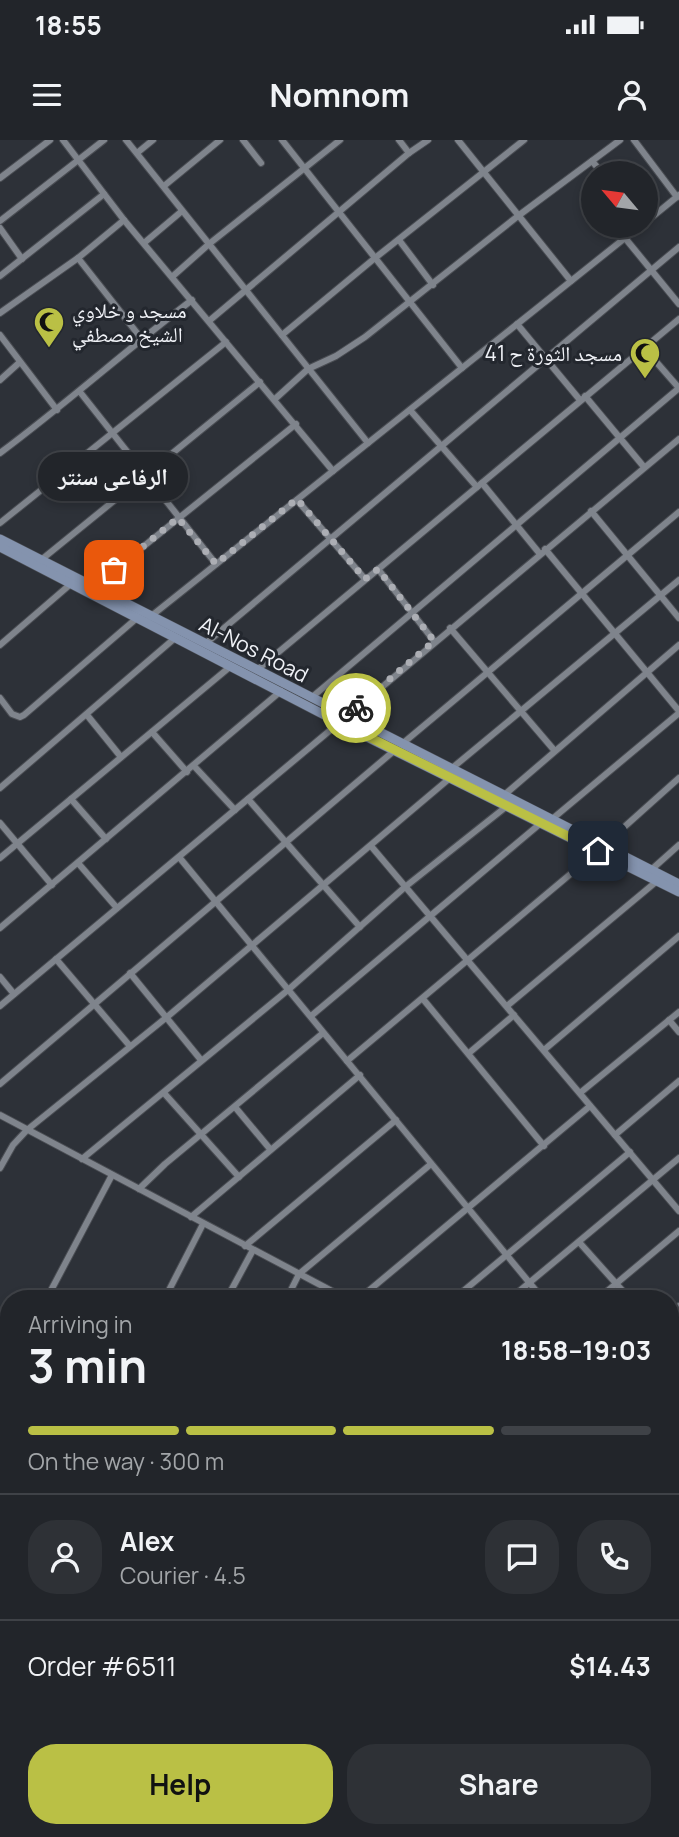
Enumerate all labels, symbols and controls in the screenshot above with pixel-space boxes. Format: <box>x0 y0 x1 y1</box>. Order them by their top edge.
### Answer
text: 18:55 <box>35 7 102 43</box>
text: Nomnom <box>270 73 409 117</box>
icon: menu <box>28 76 66 114</box>
icon: person <box>613 76 651 114</box>
north arrow <box>581 161 658 238</box>
map controls <box>581 161 658 238</box>
place label: مسجد و خلاوي الشيخ مصطفي <box>72 296 187 351</box>
mosque icon: مسجد و خلاوي الشيخ مصطفي <box>32 305 66 349</box>
mosque icon: مسجد الثورة ح 41 <box>628 336 662 380</box>
place label: مسجد الثورة ح 41 <box>485 339 622 367</box>
callout: الرفاعى سنتر <box>39 451 189 500</box>
text: الرفاعى سنتر <box>58 460 168 492</box>
pin <box>84 540 144 600</box>
icon: bag <box>95 551 133 589</box>
street label: Al-Nos Road <box>195 610 313 688</box>
courier <box>321 673 391 743</box>
icon: bike <box>337 689 375 727</box>
pin <box>568 821 628 881</box>
icon: home <box>579 832 617 870</box>
text: Arriving in <box>28 1308 133 1340</box>
text: 18:58–19:03 <box>501 1332 651 1368</box>
text: 3 min <box>28 1334 147 1397</box>
text: On the way · 300 m <box>28 1445 224 1477</box>
button: person <box>28 1520 102 1594</box>
button: chat <box>485 1520 559 1594</box>
button: phone <box>577 1520 651 1594</box>
text: Alex <box>120 1523 174 1559</box>
text: Courier · 4.5 <box>120 1559 246 1591</box>
text: Order #6511 <box>28 1648 176 1684</box>
text: $14.43 <box>569 1648 651 1684</box>
button: Help <box>28 1744 333 1824</box>
button: Share <box>347 1744 651 1824</box>

